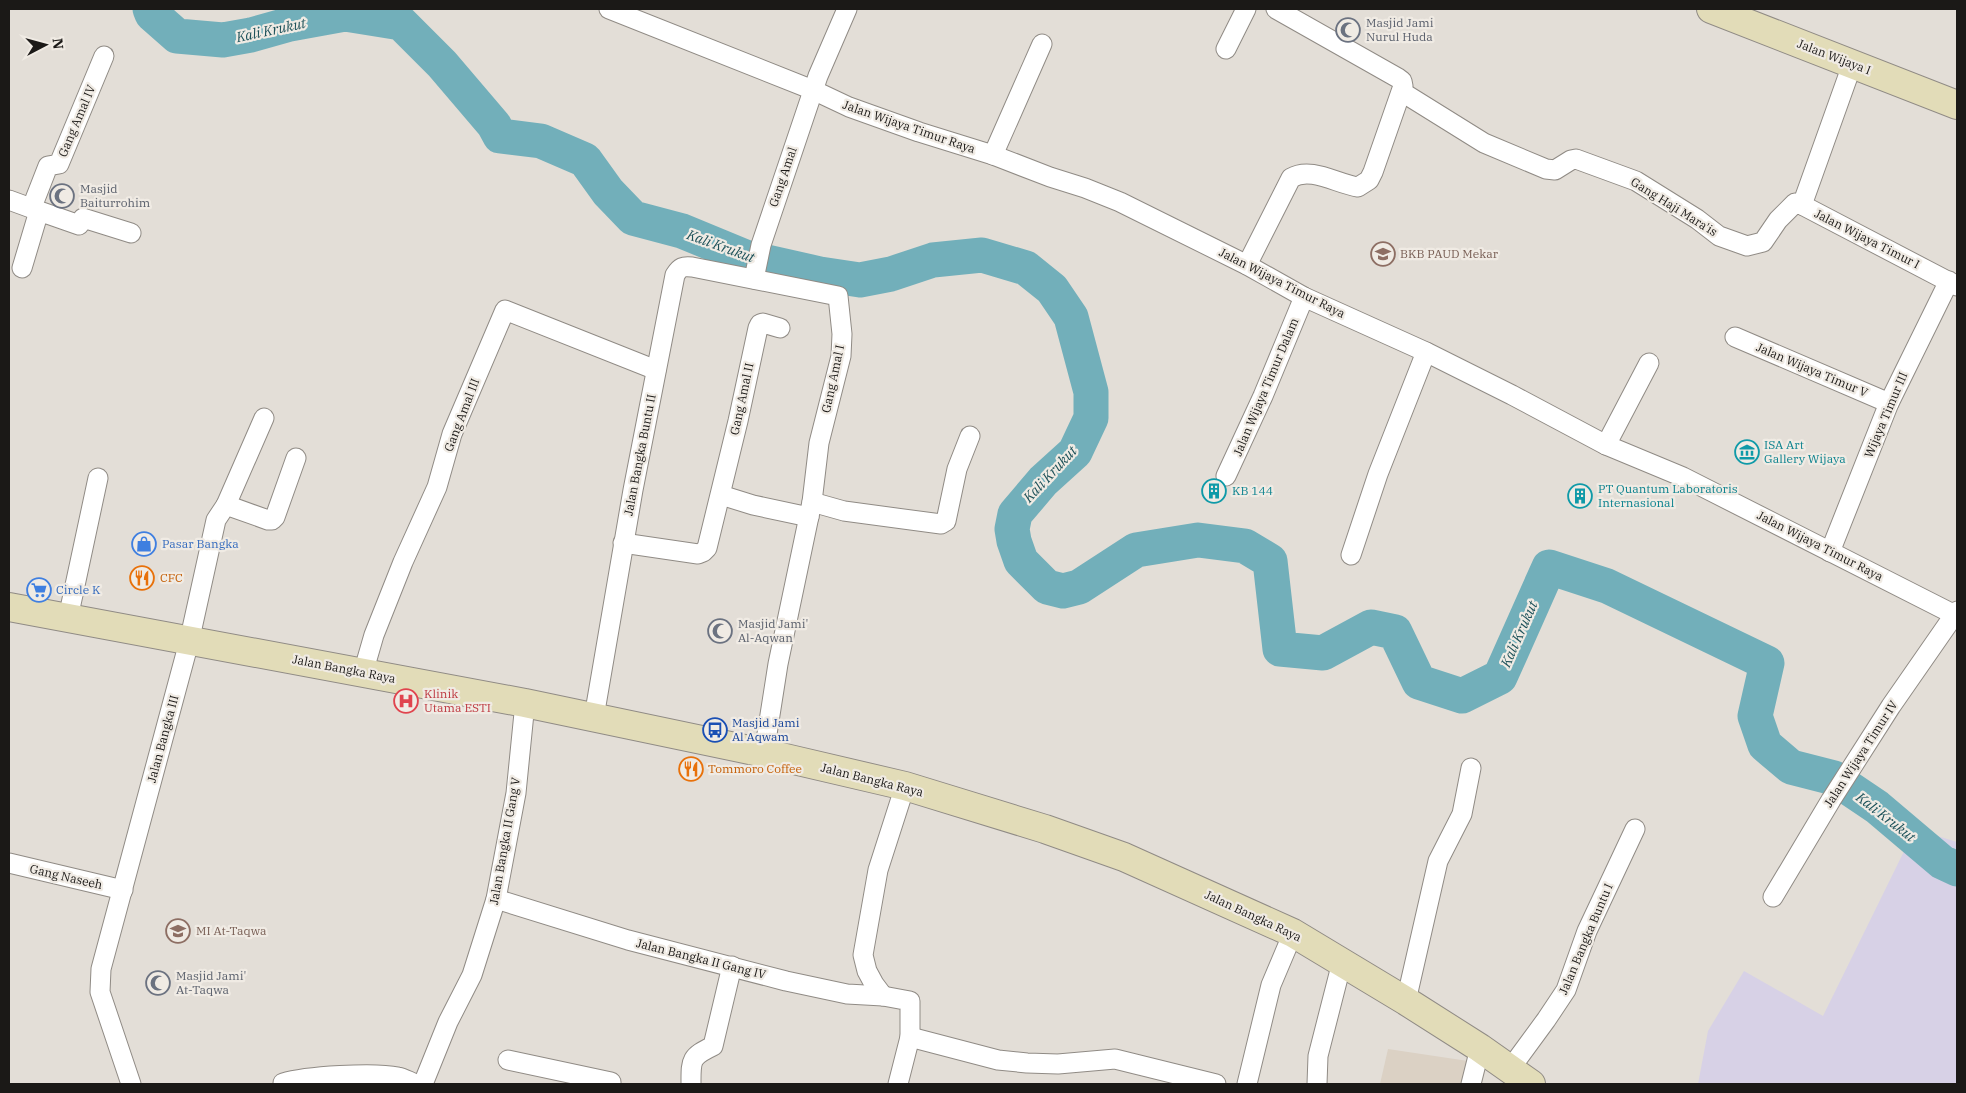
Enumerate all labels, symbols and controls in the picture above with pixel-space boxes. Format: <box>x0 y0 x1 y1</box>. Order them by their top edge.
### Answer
water label: Kali Krukut <box>234 14 308 46</box>
place label: Masjid Jami Nurul Huda <box>1366 15 1434 44</box>
mosque icon: Masjid Jami Nurul Huda <box>1335 17 1361 43</box>
north arrow <box>20 20 70 70</box>
street label: Jalan Wijaya I <box>1795 36 1873 77</box>
text: N <box>48 37 67 50</box>
street label: Gang Amal IV <box>55 82 99 159</box>
street label: Jalan Wijaya Timur Raya <box>841 97 978 156</box>
street label: Gang Amal <box>765 145 800 209</box>
street label: Gang Haji Mara'is <box>1628 174 1720 239</box>
place label: Masjid Baiturrohim <box>80 181 151 210</box>
mosque icon: Masjid Baiturrohim <box>49 183 75 209</box>
street label: Jalan Wijaya Timur I <box>1812 205 1922 272</box>
water label: Kali Krukut <box>684 225 758 267</box>
school or university icon: BKB PAUD Mekar <box>1370 241 1396 267</box>
street label: Jalan Wijaya Timur Raya <box>1217 244 1348 321</box>
place label: BKB PAUD Mekar <box>1400 246 1499 261</box>
street label: Jalan Wijaya Timur Dalam <box>1230 315 1302 458</box>
street label: Jalan Wijaya Timur V <box>1754 339 1870 400</box>
street label: Gang Amal I <box>818 344 847 414</box>
street label: Gang Amal II <box>727 362 756 436</box>
street label: Wijaya Timur III <box>1861 370 1910 460</box>
street label: Gang Amal III <box>441 376 482 454</box>
street label: Jalan Bangka Buntu II <box>620 393 659 517</box>
place label: ISA Art Gallery Wijaya <box>1764 437 1846 466</box>
museum icon: ISA Art Gallery Wijaya <box>1734 439 1760 465</box>
water label: Kali Krukut <box>1019 441 1081 507</box>
building icon: KB 144 <box>1201 478 1227 504</box>
place label: PT Quantum Laboratoris Internasional <box>1598 481 1738 510</box>
place label: KB 144 <box>1232 483 1273 498</box>
building icon: PT Quantum Laboratoris Internasional <box>1567 483 1593 509</box>
street label: Jalan Wijaya Timur Raya <box>1755 507 1886 584</box>
shop icon: Pasar Bangka <box>131 531 157 557</box>
place label: Pasar Bangka <box>162 536 239 551</box>
restaurant icon: CFC <box>129 565 155 591</box>
place label: CFC <box>160 570 183 585</box>
supermarket icon: Circle K <box>26 577 52 603</box>
place label: Circle K <box>56 582 101 597</box>
water label: Kali Krukut <box>1496 597 1542 671</box>
place label: Masjid Jami' Al-Aqwan <box>738 616 808 645</box>
mosque icon: Masjid Jami' Al-Aqwan <box>707 618 733 644</box>
street label: Jalan Bangka Raya <box>291 651 398 686</box>
place label: Klinik Utama ESTI <box>424 686 491 715</box>
hospital icon: Klinik Utama ESTI <box>393 688 419 714</box>
street label: Jalan Bangka III <box>144 693 181 784</box>
street label: Jalan Wijaya Timur IV <box>1820 698 1901 810</box>
place label: Masjid Jami Al Aqwam <box>732 715 800 744</box>
bus stop icon: Masjid Jami Al Aqwam <box>702 717 728 743</box>
restaurant icon: Tommoro Coffee <box>678 756 704 782</box>
street label: Jalan Bangka Raya <box>819 760 925 800</box>
place label: Tommoro Coffee <box>708 761 802 776</box>
street label: Jalan Bangka II Gang V <box>486 776 523 906</box>
water label: Kali Krukut <box>1852 788 1920 846</box>
street label: Gang Naseeh <box>28 861 105 892</box>
street label: Jalan Bangka Buntu I <box>1555 881 1616 997</box>
street label: Jalan Bangka Raya <box>1202 887 1304 945</box>
school or university icon: MI At-Taqwa <box>165 918 191 944</box>
place label: MI At-Taqwa <box>196 923 267 938</box>
street label: Jalan Bangka II Gang IV <box>635 935 768 982</box>
place label: Masjid Jami' At-Taqwa <box>176 968 246 997</box>
mosque icon: Masjid Jami' At-Taqwa <box>145 970 171 996</box>

